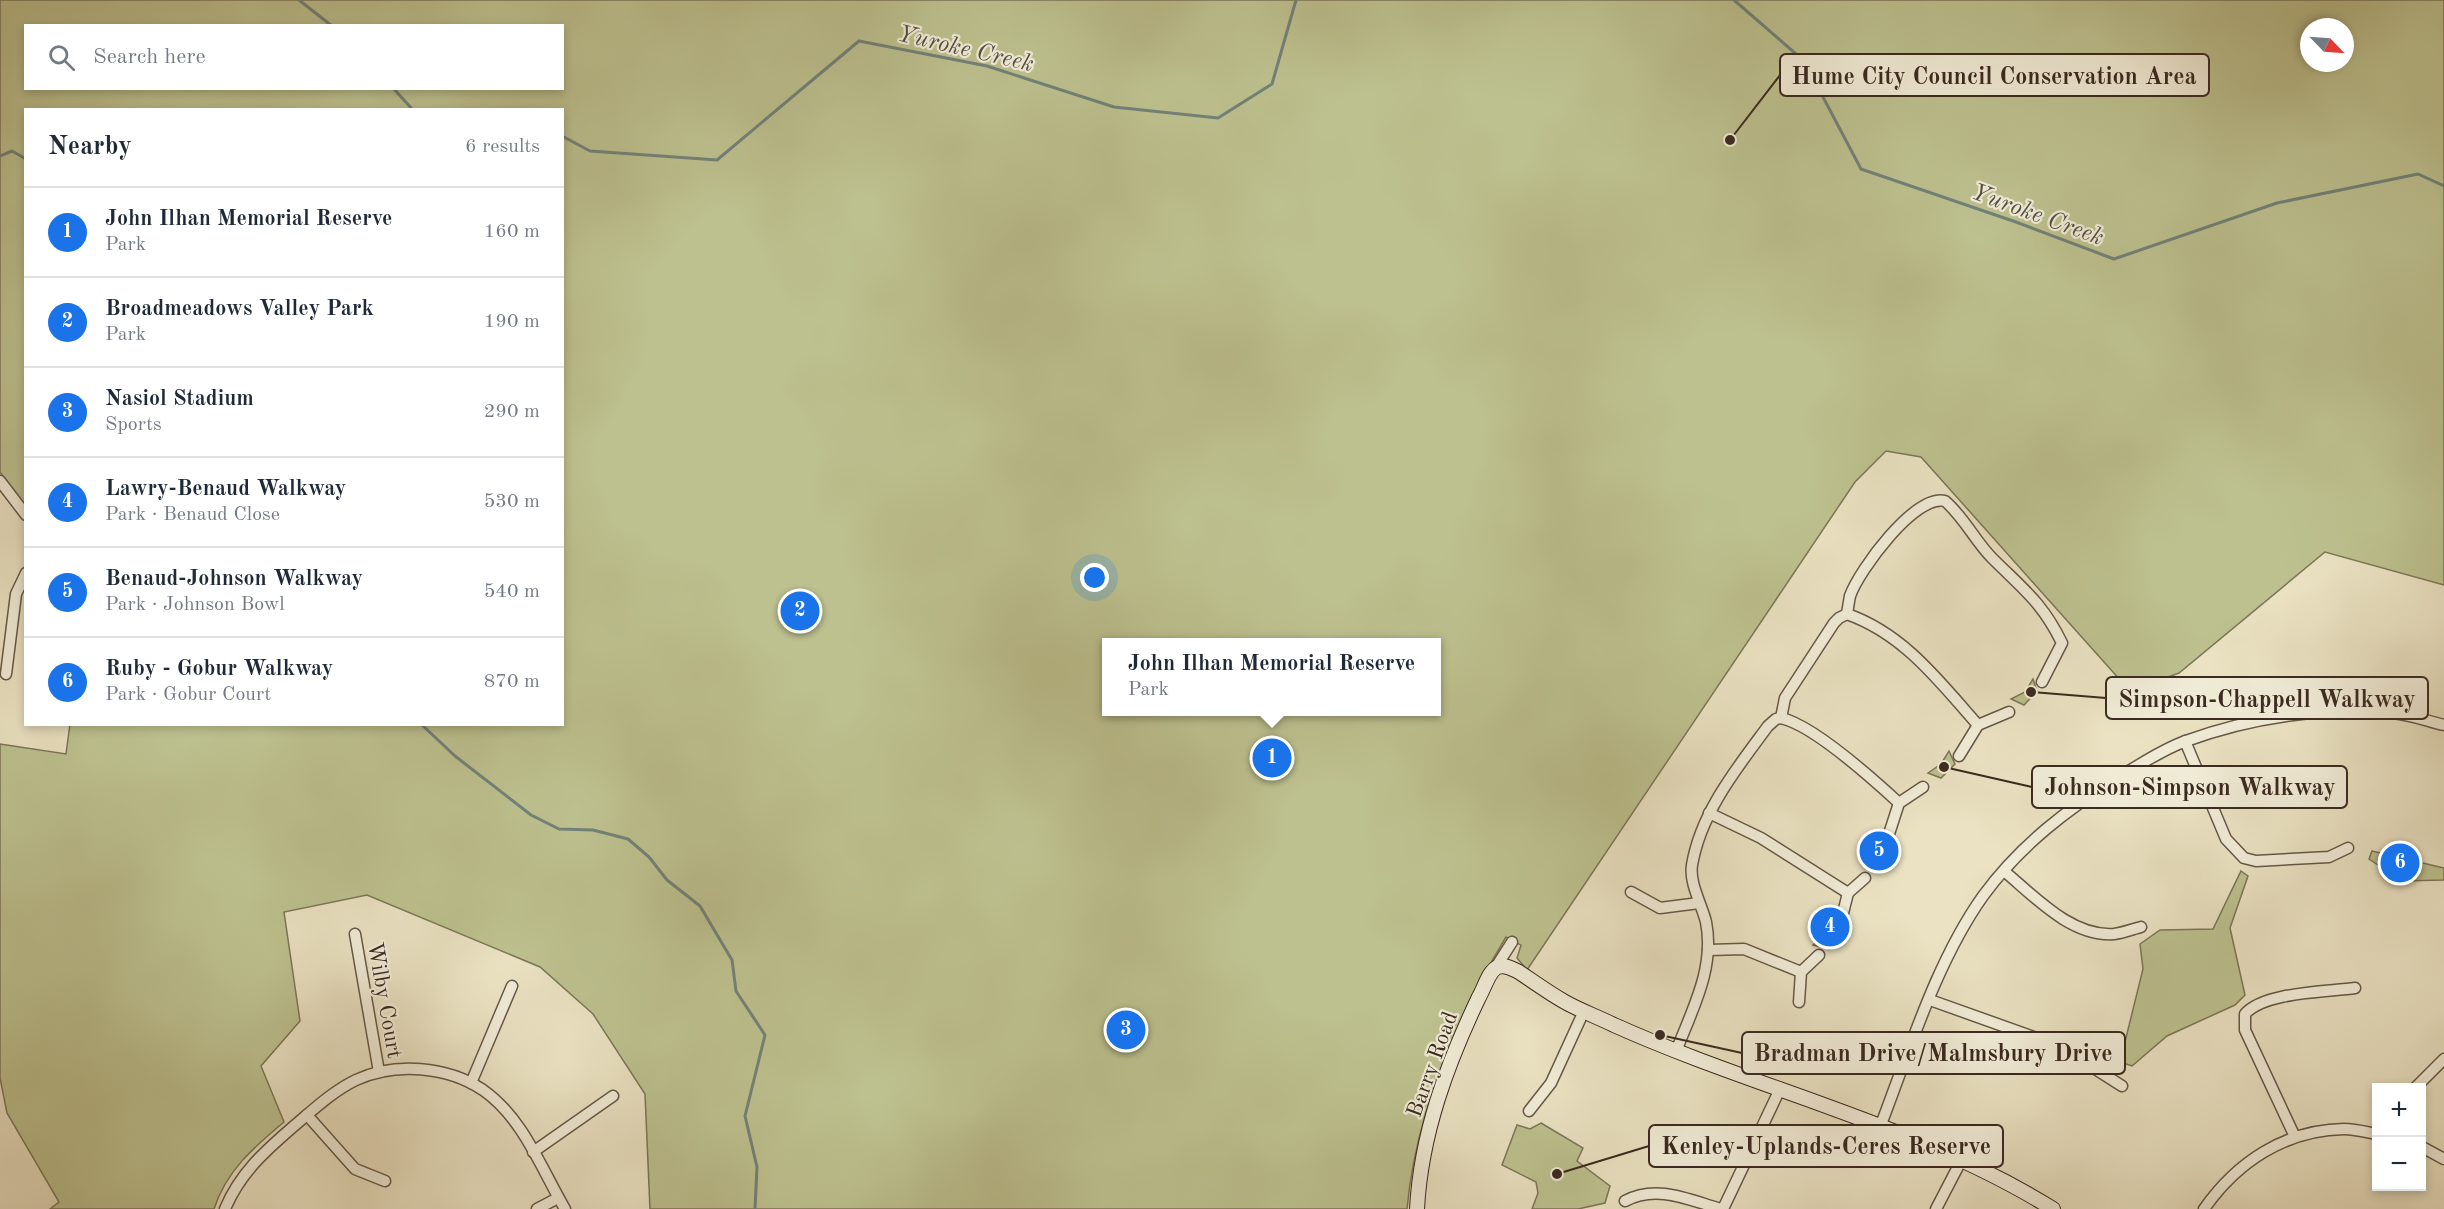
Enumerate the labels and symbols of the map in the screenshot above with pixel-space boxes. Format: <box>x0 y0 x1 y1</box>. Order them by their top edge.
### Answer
north arrow <box>2300 18 2354 72</box>
water label: Yuroke Creek <box>895 23 1036 77</box>
callout: Hume City Council Conservation Area <box>1780 54 2209 96</box>
text: Hume City Council Conservation Area <box>1791 66 2197 90</box>
water label: Yuroke Creek <box>1968 181 2107 251</box>
your location <box>1080 563 1109 592</box>
pin: 2 <box>780 588 820 634</box>
callout: Simpson-Chappell Walkway <box>2106 677 2428 719</box>
text: Simpson-Chappell Walkway <box>2118 689 2416 713</box>
pin: 1 <box>1252 736 1292 780</box>
callout: Johnson-Simpson Walkway <box>2032 766 2347 808</box>
text: Johnson-Simpson Walkway <box>2044 777 2336 801</box>
pin: 5 <box>1860 828 1898 874</box>
pin: 6 <box>2380 840 2420 886</box>
pin: 4 <box>1810 904 1850 950</box>
street label: Wilby Court <box>363 941 405 1060</box>
pin: 3 <box>1106 1008 1146 1052</box>
street label: Barry Road <box>1404 1009 1462 1121</box>
callout: Bradman Drive/Malmsbury Drive <box>1742 1032 2125 1074</box>
text: Bradman Drive/Malmsbury Drive <box>1753 1043 2113 1067</box>
callout: Kenley-Uplands-Ceres Reserve <box>1649 1125 2003 1167</box>
text: Kenley-Uplands-Ceres Reserve <box>1661 1136 1991 1160</box>

